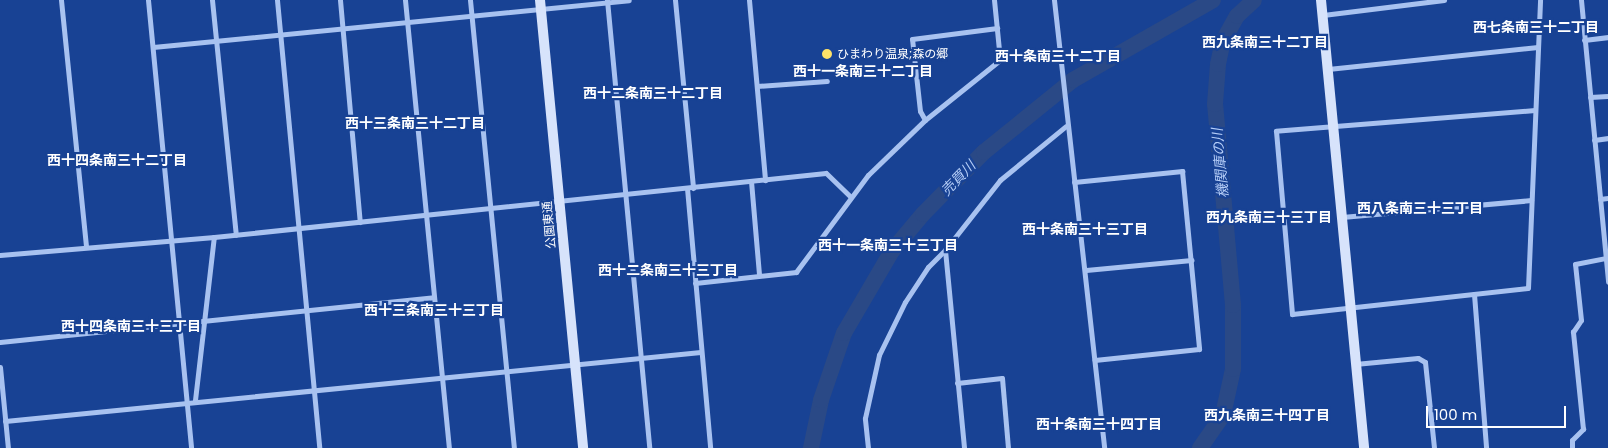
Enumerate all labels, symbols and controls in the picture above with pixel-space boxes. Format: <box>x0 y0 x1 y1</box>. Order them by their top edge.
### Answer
district label: 西七条南三十二丁目 <box>1473 19 1599 35</box>
district label: 西九条南三十二丁目 <box>1202 34 1328 50</box>
place label: ひまわり温泉;森の郷 <box>837 47 948 61</box>
marker: ひまわり温泉;森の郷 <box>821 48 833 60</box>
district label: 西十条南三十二丁目 <box>995 48 1121 64</box>
district label: 西十一条南三十二丁目 <box>793 63 933 79</box>
district label: 西十二条南三十二丁目 <box>583 85 723 101</box>
district label: 西十三条南三十二丁目 <box>345 115 485 131</box>
water label: 機関庫の川 <box>1209 127 1231 199</box>
district label: 西十四条南三十二丁目 <box>47 152 187 168</box>
water label: 売買川 <box>937 157 979 199</box>
street label: 公園東通 <box>540 200 558 250</box>
district label: 西八条南三十三丁目 <box>1357 200 1483 216</box>
district label: 西九条南三十三丁目 <box>1206 209 1332 225</box>
district label: 西十条南三十三丁目 <box>1022 221 1148 237</box>
district label: 西十一条南三十三丁目 <box>818 237 958 253</box>
district label: 西十二条南三十三丁目 <box>598 262 738 278</box>
district label: 西十三条南三十三丁目 <box>364 302 504 318</box>
district label: 西十四条南三十三丁目 <box>61 318 201 334</box>
scale bar <box>1428 396 1568 428</box>
text: 100 m <box>1434 404 1477 425</box>
district label: 西九条南三十四丁目 <box>1204 407 1330 423</box>
district label: 西十条南三十四丁目 <box>1036 416 1162 432</box>

